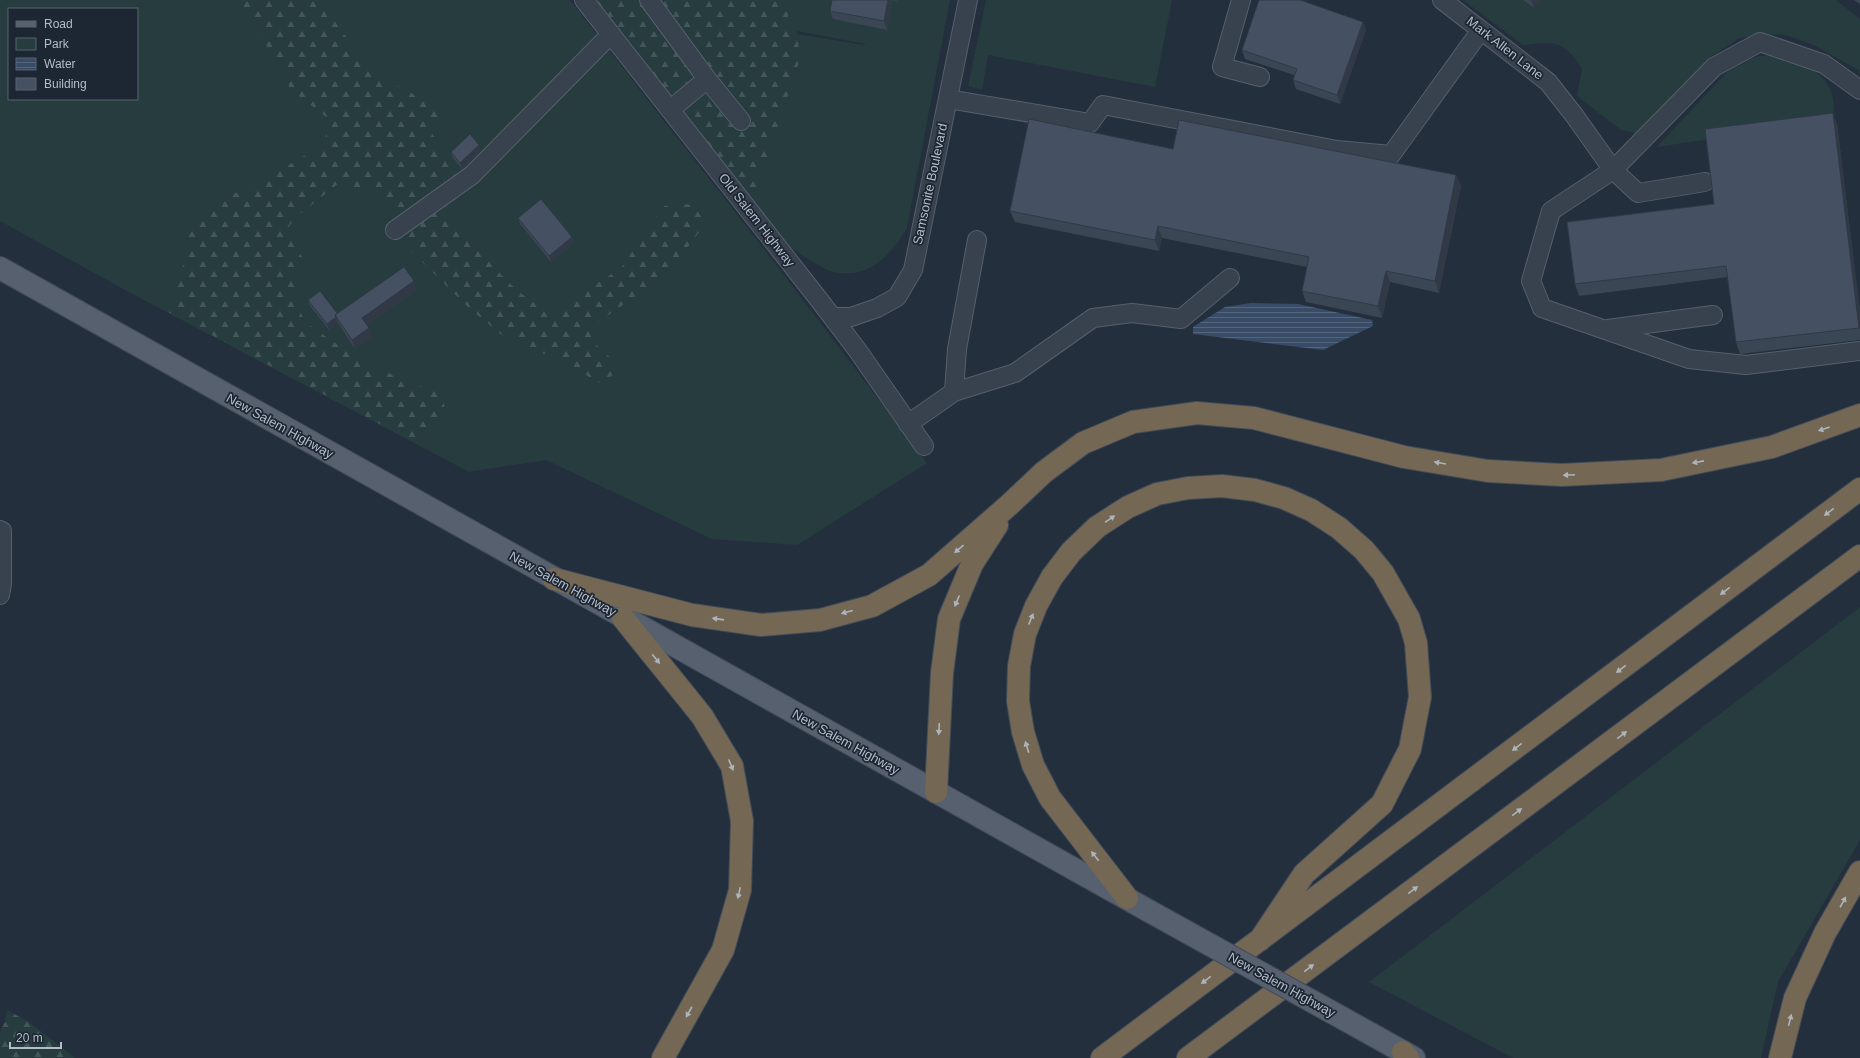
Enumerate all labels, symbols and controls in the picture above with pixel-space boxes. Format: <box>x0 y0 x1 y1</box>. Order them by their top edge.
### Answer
legend <box>8 8 138 100</box>
street label: Mark Allen Lane <box>1464 13 1546 83</box>
text: Road <box>44 17 73 31</box>
text: Park <box>44 37 70 51</box>
text: Water <box>44 57 76 71</box>
text: Building <box>44 77 87 91</box>
street label: Samsonite Boulevard <box>910 122 950 246</box>
street label: Old Salem Highway <box>716 170 798 270</box>
street label: New Salem Highway <box>224 390 337 462</box>
one-way arrow <box>1817 426 1829 432</box>
one-way arrow <box>1434 459 1446 465</box>
one-way arrow <box>1692 459 1704 465</box>
one-way arrow <box>1563 471 1575 478</box>
one-way arrow <box>1823 508 1834 517</box>
one-way arrow <box>1105 515 1115 523</box>
one-way arrow <box>953 545 964 554</box>
street label: New Salem Highway <box>507 548 620 620</box>
one-way arrow <box>1720 586 1730 594</box>
one-way arrow <box>954 595 960 606</box>
one-way arrow <box>841 610 853 616</box>
one-way arrow <box>1028 614 1034 625</box>
one-way arrow <box>712 616 724 622</box>
one-way arrow <box>652 654 661 664</box>
one-way arrow <box>1616 665 1626 673</box>
street label: New Salem Highway <box>790 706 903 778</box>
one-way arrow <box>936 723 943 735</box>
one-way arrow <box>1616 730 1627 739</box>
one-way arrow <box>1024 740 1030 752</box>
one-way arrow <box>1512 743 1523 751</box>
one-way arrow <box>728 759 734 771</box>
one-way arrow <box>1512 808 1523 817</box>
one-way arrow <box>1091 851 1099 862</box>
one-way arrow <box>1408 886 1419 894</box>
one-way arrow <box>735 887 741 899</box>
one-way arrow <box>1839 896 1846 908</box>
street label: New Salem Highway <box>1226 949 1339 1021</box>
one-way arrow <box>1304 964 1314 972</box>
one-way arrow <box>1201 976 1211 984</box>
one-way arrow <box>685 1006 692 1018</box>
one-way arrow <box>1787 1014 1793 1026</box>
scale bar <box>10 1024 61 1050</box>
text: 20 m <box>16 1031 43 1045</box>

